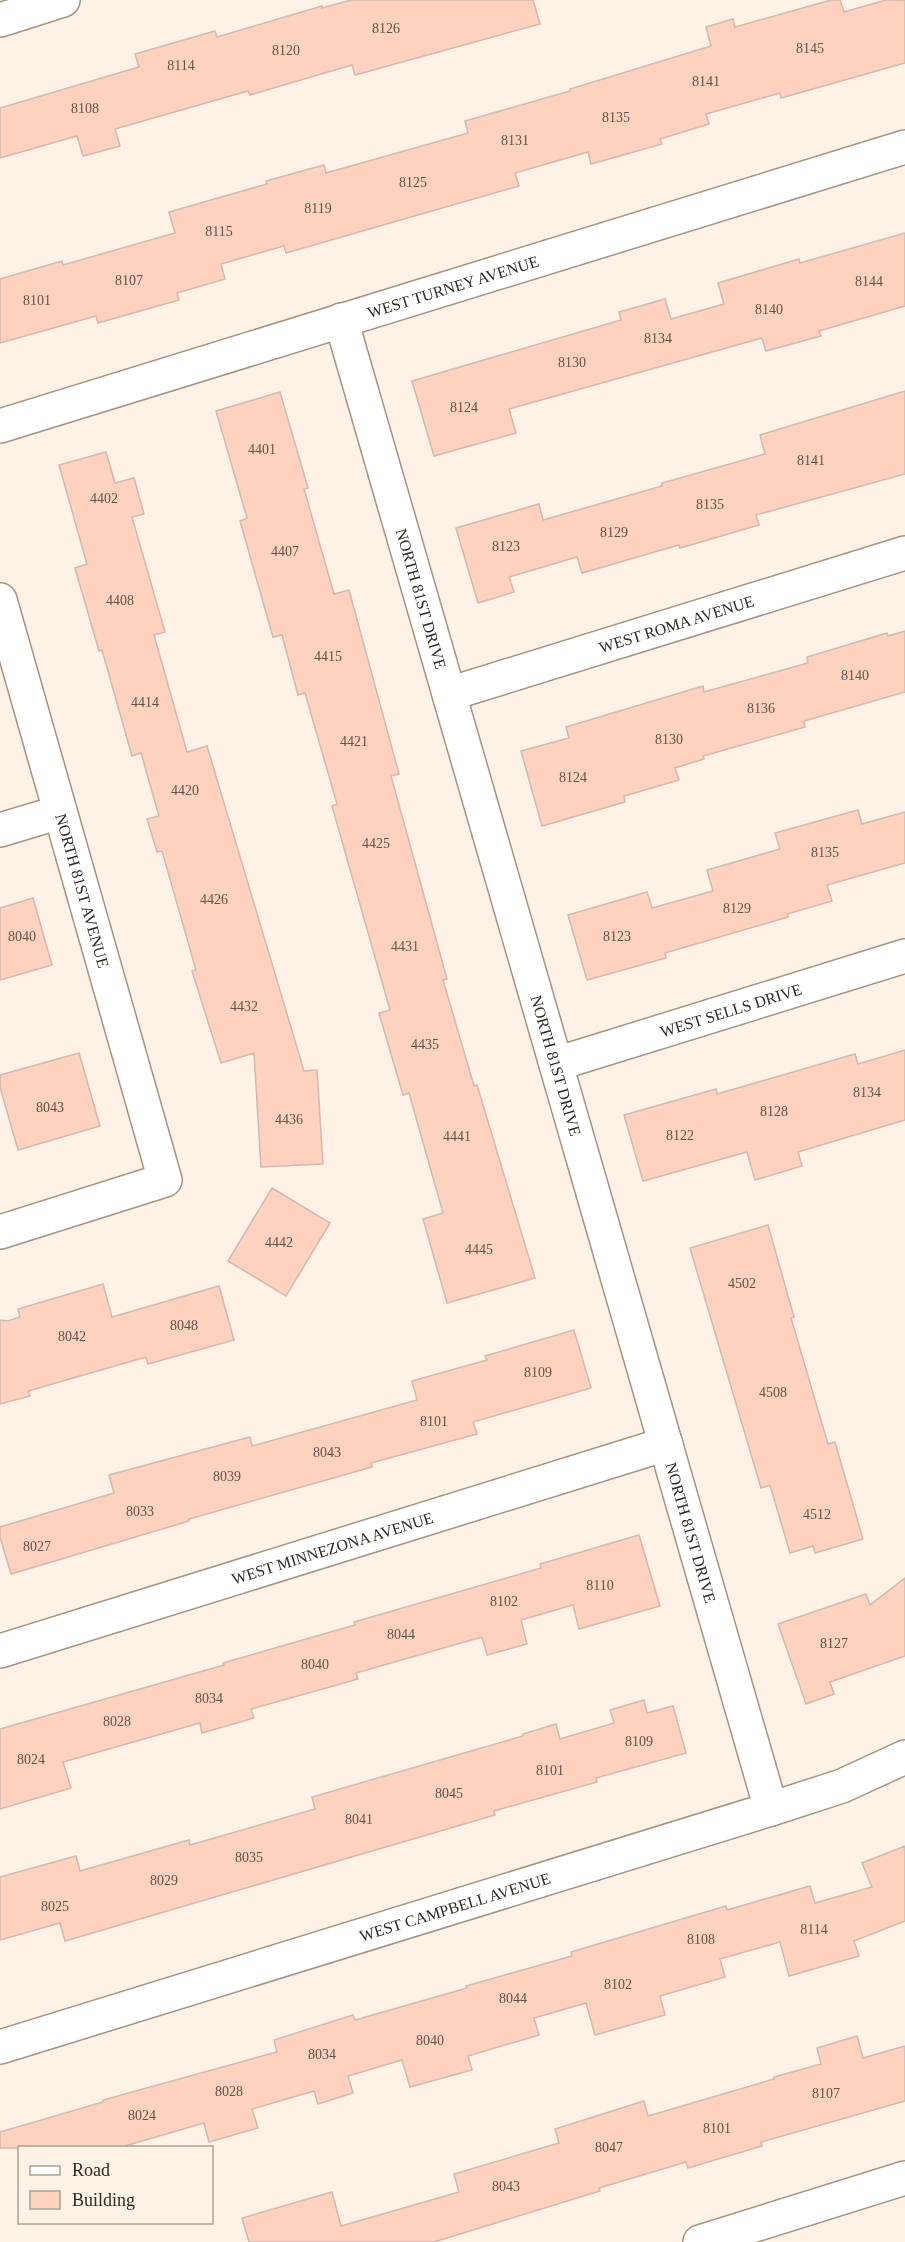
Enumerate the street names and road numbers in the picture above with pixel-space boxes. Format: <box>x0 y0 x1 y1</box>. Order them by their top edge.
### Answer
street label: WEST TURNEY AVENUE <box>365 252 541 321</box>
street label: NORTH 81ST DRIVE <box>393 527 449 671</box>
street label: WEST ROMA AVENUE <box>597 592 756 656</box>
street label: NORTH 81ST AVENUE <box>52 812 112 970</box>
street label: WEST SELLS DRIVE <box>658 980 804 1040</box>
street label: NORTH 81ST DRIVE <box>527 993 584 1138</box>
street label: NORTH 81ST DRIVE <box>662 1460 719 1605</box>
street label: WEST MINNEZONA AVENUE <box>230 1509 435 1588</box>
street label: WEST CAMPBELL AVENUE <box>357 1870 553 1945</box>

